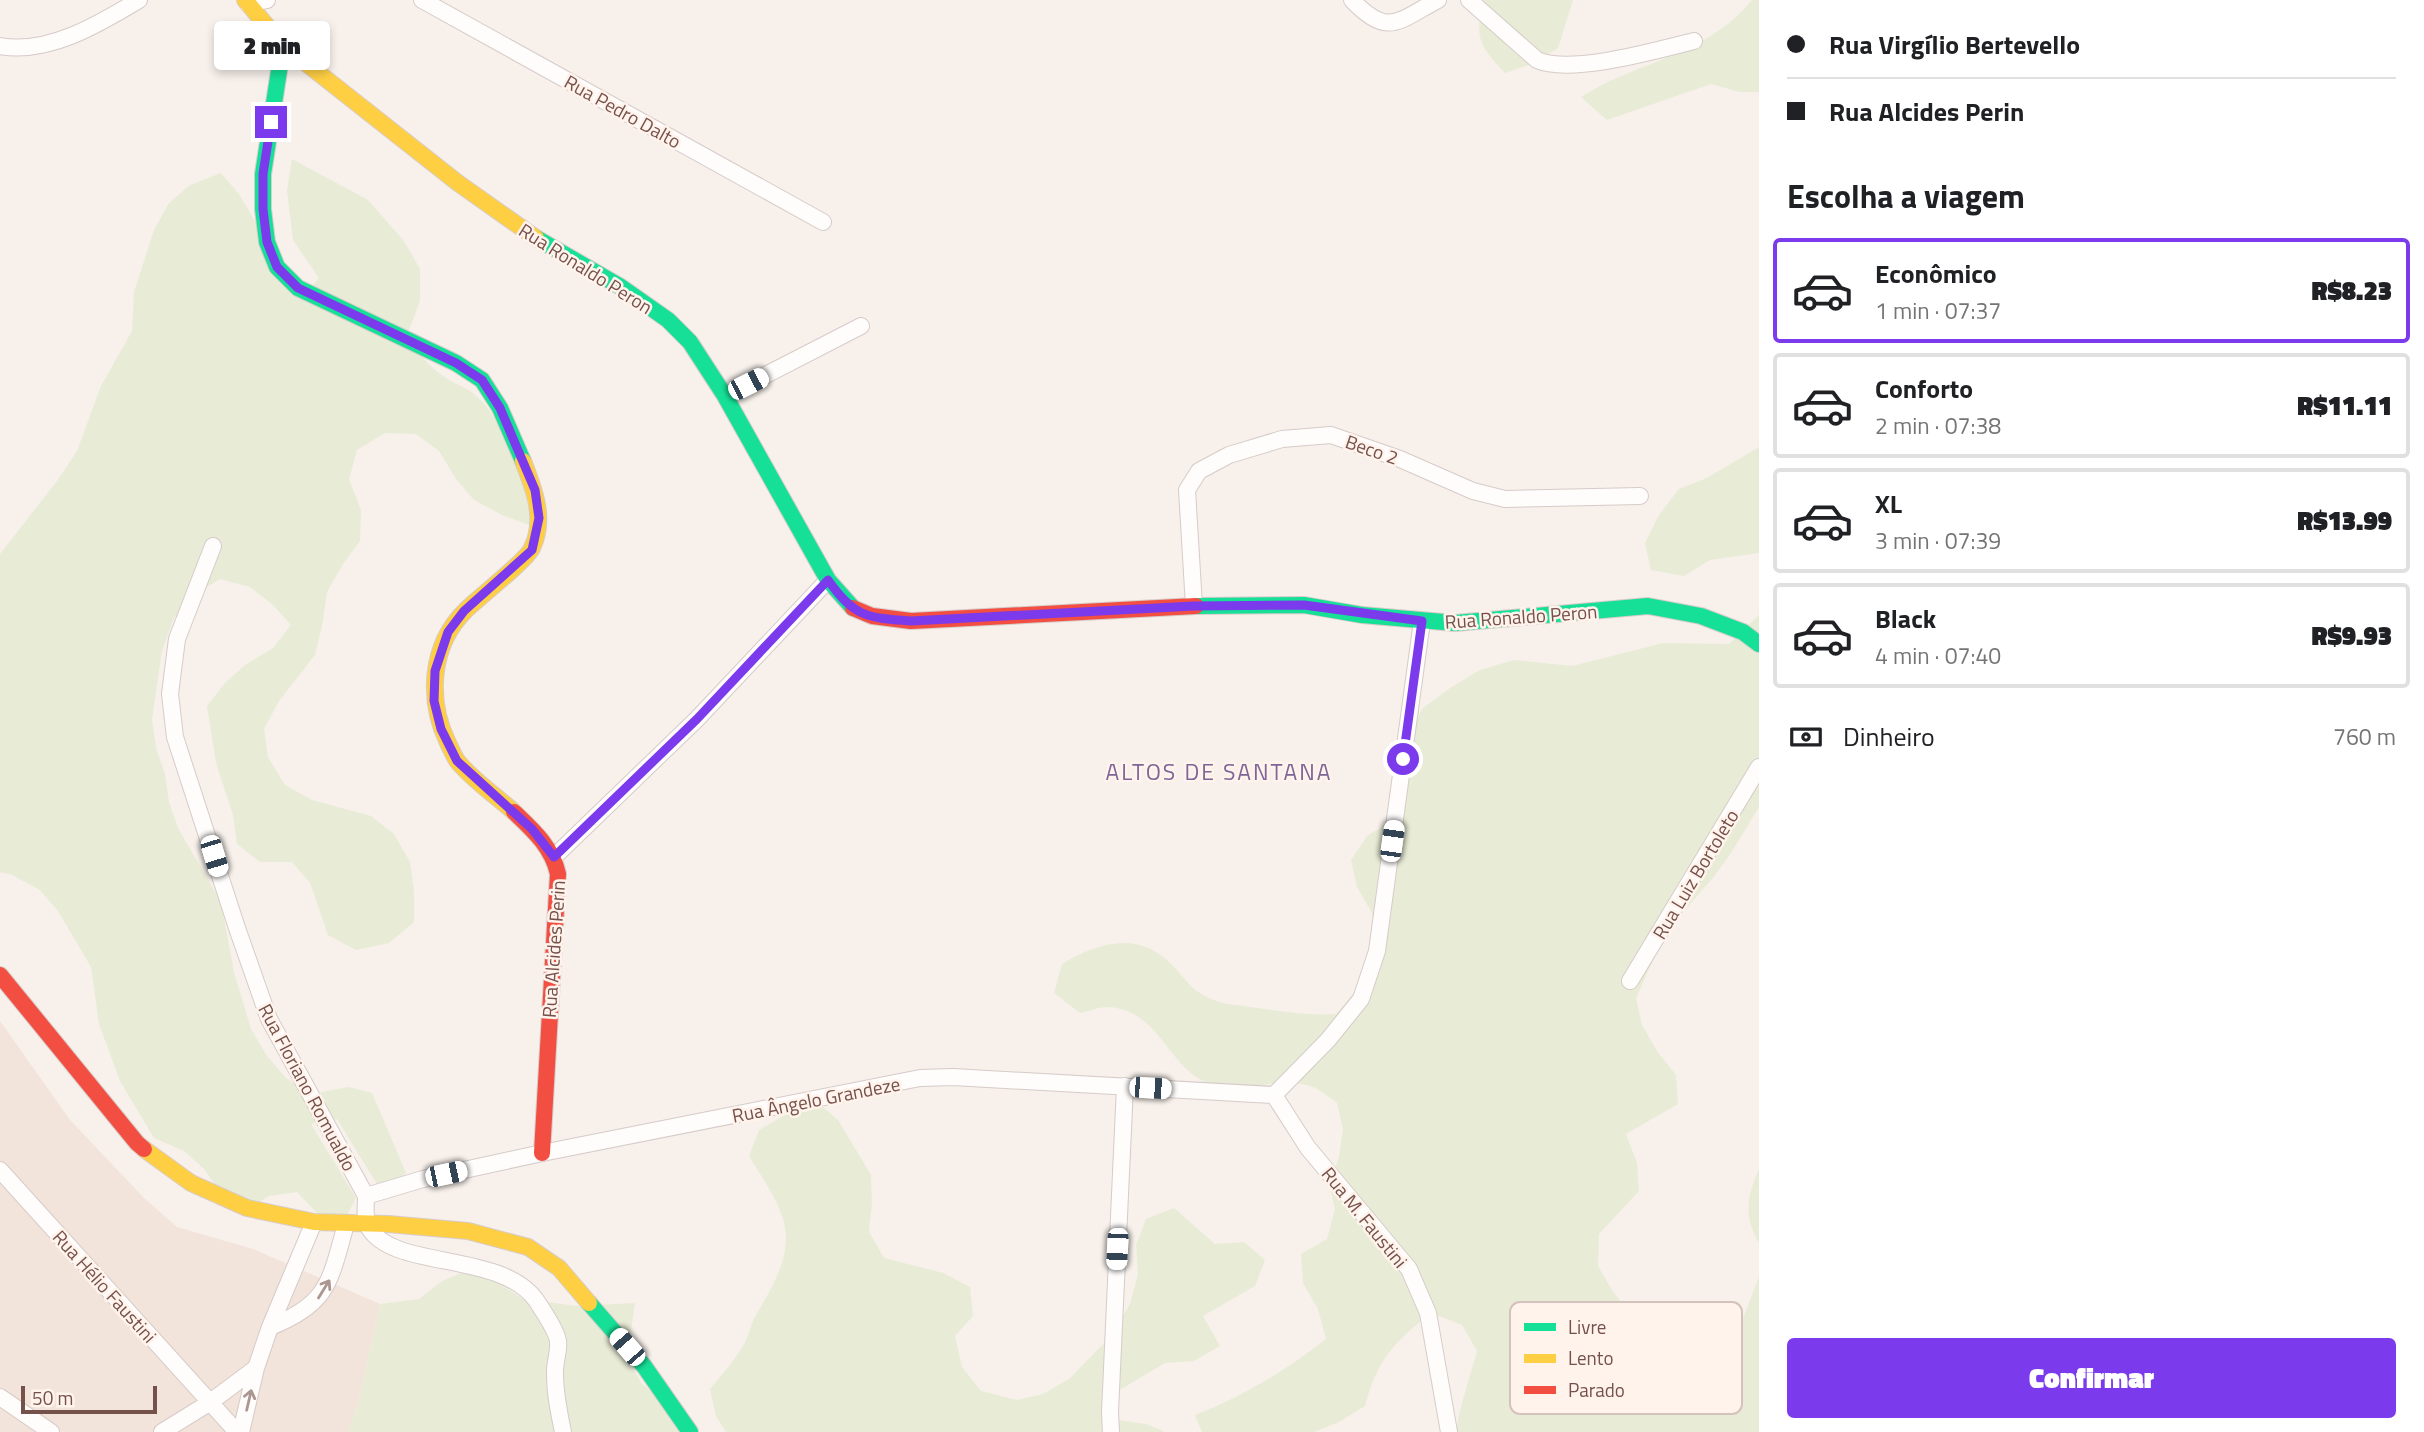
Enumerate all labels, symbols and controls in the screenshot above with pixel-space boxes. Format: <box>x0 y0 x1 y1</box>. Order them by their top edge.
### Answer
callout: 2 min <box>213 20 329 69</box>
text: Rua Virgílio Bertevello <box>1829 25 2080 64</box>
text: 2 min <box>243 28 301 63</box>
street label: Rua Pedro Dalto <box>559 67 687 155</box>
text: Rua Alcides Perin <box>1829 92 2024 131</box>
route end <box>255 106 287 138</box>
text: Escolha a viagem <box>1787 172 2025 220</box>
street label: Rua Ronaldo Peron <box>514 215 658 321</box>
text: Econômico <box>1875 254 1997 293</box>
icon: car <box>1791 259 1854 322</box>
text: R$8.23 <box>2311 271 2392 310</box>
text: 1 min · 07:37 <box>1875 293 2001 328</box>
car <box>725 365 772 403</box>
text: Conforto <box>1875 369 1973 408</box>
icon: car <box>1791 374 1854 437</box>
text: R$11.11 <box>2297 386 2392 425</box>
text: 2 min · 07:38 <box>1875 408 2001 443</box>
street label: Beco 2 <box>1342 426 1402 472</box>
text: XL <box>1875 484 1902 523</box>
icon: car <box>1791 489 1854 552</box>
text: R$13.99 <box>2297 501 2392 540</box>
text: 3 min · 07:39 <box>1875 523 2001 558</box>
street label: Rua Ronaldo Peron <box>1444 596 1598 636</box>
text: Black <box>1875 599 1936 638</box>
icon: car <box>1791 604 1854 667</box>
text: R$9.93 <box>2311 616 2392 655</box>
text: 4 min · 07:40 <box>1875 638 2001 673</box>
text: Dinheiro <box>1843 717 1935 756</box>
icon: cash <box>1787 718 1825 756</box>
text: 760 m <box>2333 719 2396 754</box>
route start <box>1387 743 1419 775</box>
district label: ALTOS DE SANTANA <box>1106 754 1332 789</box>
street label: Rua Luiz Bortoleto <box>1645 803 1745 945</box>
car <box>1379 819 1406 863</box>
car <box>198 833 231 879</box>
street label: Rua Alcides Perin <box>534 879 572 1019</box>
street label: Rua Floriano Romualdo <box>252 998 364 1176</box>
street label: Rua Ângelo Grandeze <box>729 1068 903 1130</box>
car <box>1129 1076 1172 1100</box>
car <box>424 1159 469 1189</box>
street label: Rua M. Faustini <box>1315 1160 1415 1274</box>
street label: Rua Hélio Faustini <box>46 1223 164 1349</box>
car <box>1106 1227 1129 1271</box>
one-way arrow <box>317 1279 331 1299</box>
legend <box>1510 1302 1742 1414</box>
text: Livre <box>1568 1312 1606 1341</box>
car <box>606 1324 649 1370</box>
button: Confirmar <box>1787 1338 2396 1418</box>
text: Lento <box>1568 1343 1613 1372</box>
text: Parado <box>1568 1375 1625 1404</box>
scale bar <box>21 1383 158 1415</box>
text: 50 m <box>32 1383 73 1412</box>
one-way arrow <box>243 1389 256 1412</box>

